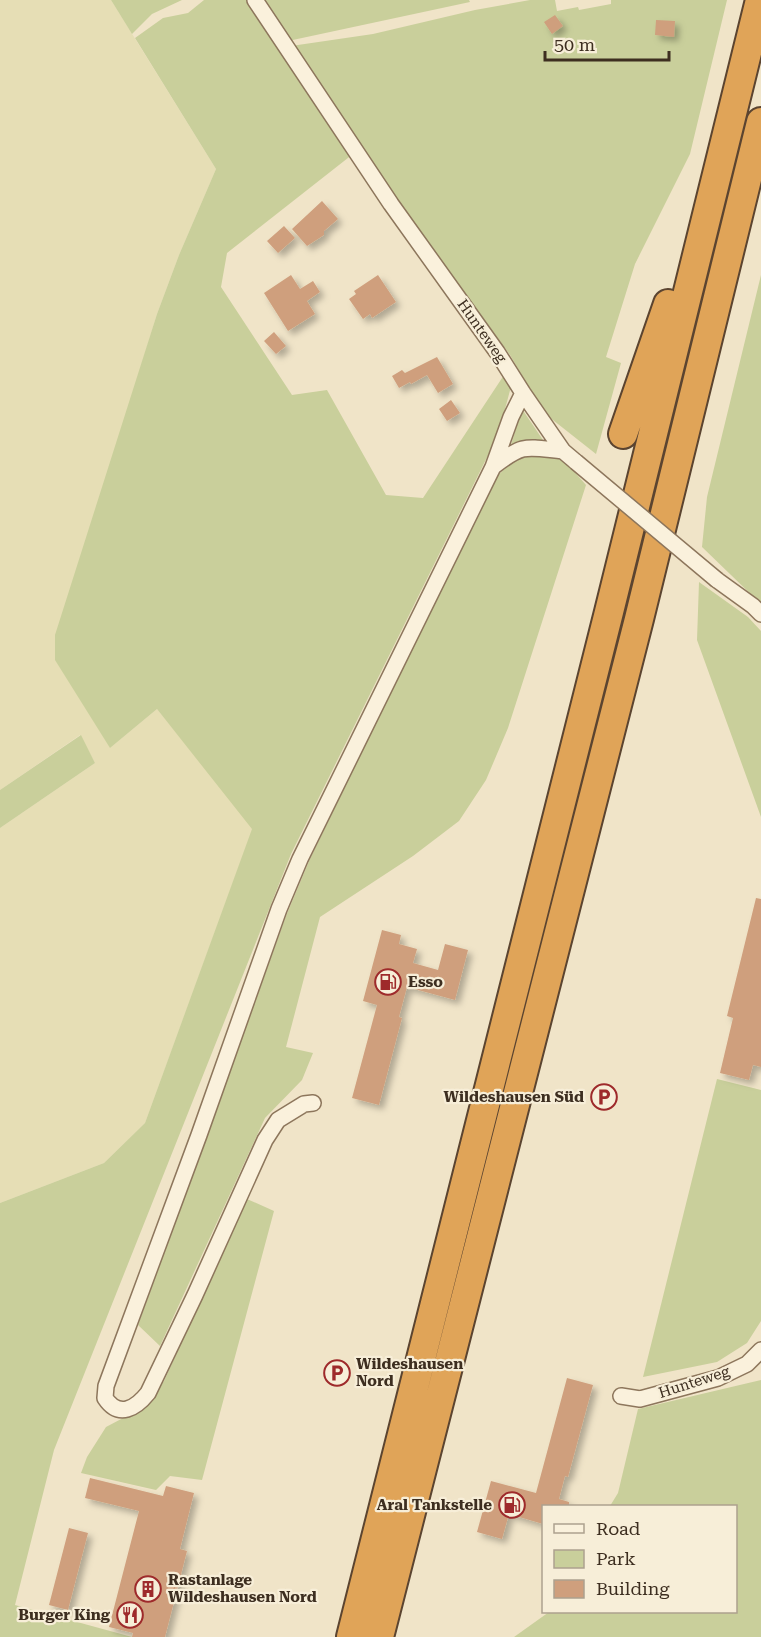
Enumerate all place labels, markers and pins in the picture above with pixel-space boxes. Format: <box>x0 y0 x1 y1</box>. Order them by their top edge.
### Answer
fuel station icon: Esso <box>373 967 403 997</box>
place label: Esso <box>408 973 443 991</box>
parking icon: Wildeshausen Süd <box>589 1082 619 1112</box>
place label: Wildeshausen Süd <box>444 1088 584 1106</box>
place label: Wildeshausen Nord <box>356 1355 463 1390</box>
parking icon: Wildeshausen Nord <box>322 1358 352 1388</box>
fuel station icon: Aral Tankstelle <box>497 1490 527 1520</box>
place label: Aral Tankstelle <box>377 1496 492 1514</box>
place label: Rastanlage Wildeshausen Nord <box>168 1571 317 1606</box>
building icon: Rastanlage Wildeshausen Nord <box>133 1574 163 1604</box>
restaurant icon: Burger King <box>115 1600 145 1630</box>
place label: Burger King <box>18 1606 111 1624</box>

